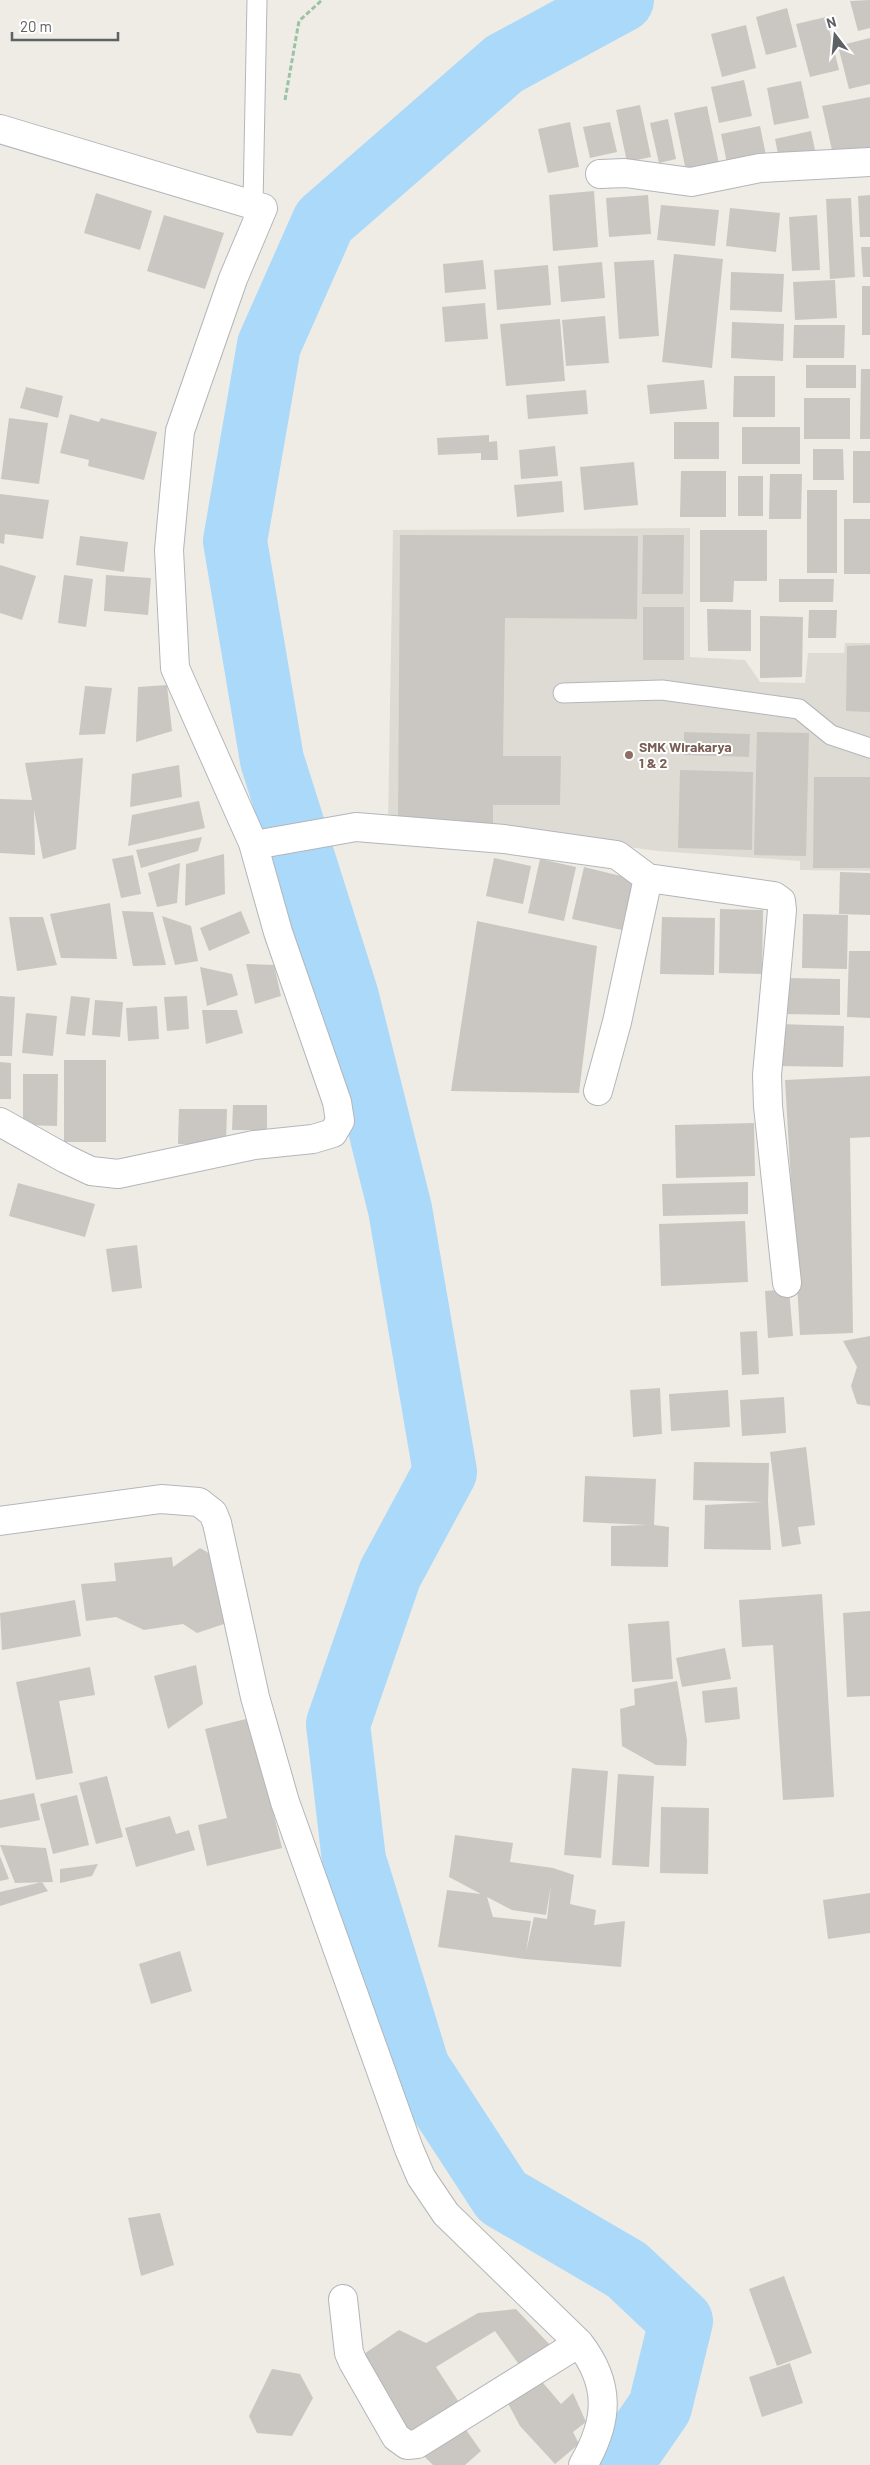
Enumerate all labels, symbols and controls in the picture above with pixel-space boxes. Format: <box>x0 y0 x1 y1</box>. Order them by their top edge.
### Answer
scale bar <box>12 10 119 42</box>
north arrow <box>810 10 860 60</box>
text: N <box>824 13 838 31</box>
text: 20 m <box>20 17 52 35</box>
place label: SMK Wirakarya 1 & 2 <box>639 738 732 771</box>
marker: SMK Wirakarya 1 & 2 <box>623 749 635 761</box>

